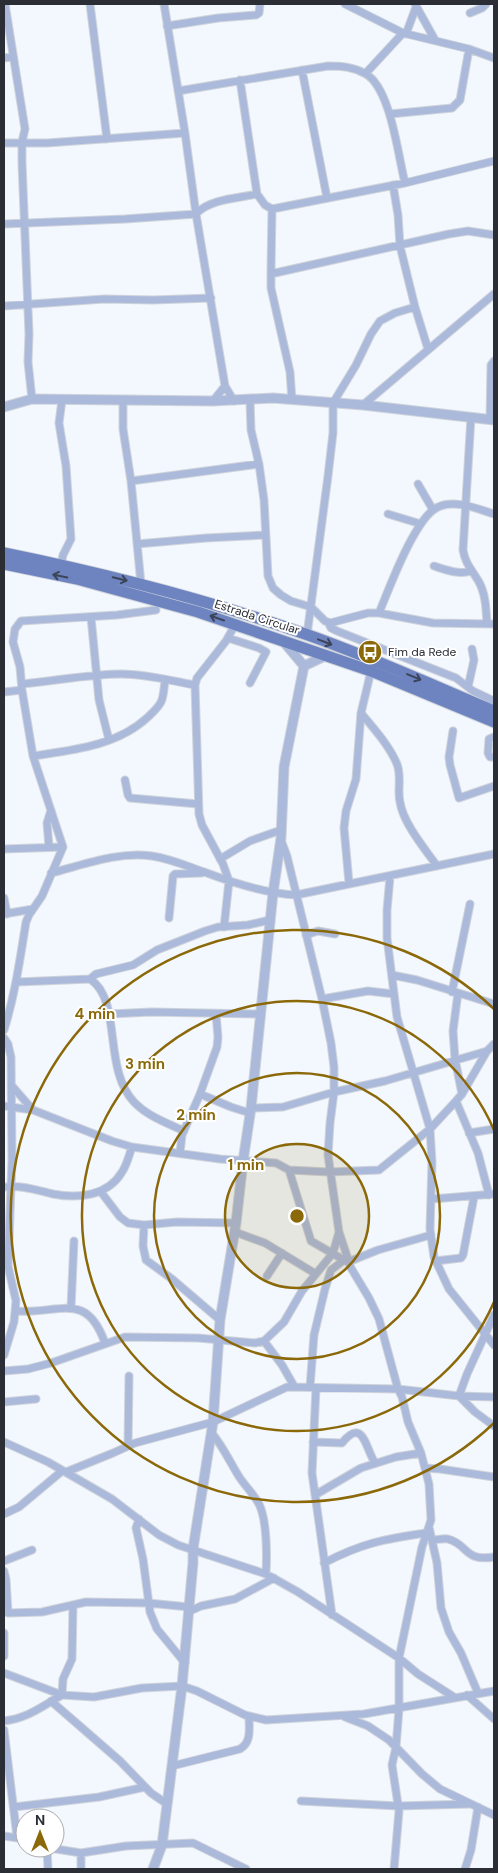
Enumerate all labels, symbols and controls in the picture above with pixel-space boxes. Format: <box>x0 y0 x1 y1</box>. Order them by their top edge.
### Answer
one-way arrow <box>52 570 68 580</box>
one-way arrow <box>111 575 127 584</box>
street label: Estrada Circular <box>212 596 302 638</box>
one-way arrow <box>209 613 225 623</box>
one-way arrow <box>317 638 332 647</box>
bus stop icon: Fim da Rede <box>357 639 383 665</box>
place label: Fim da Rede <box>388 644 457 660</box>
one-way arrow <box>406 673 421 682</box>
text: 4 min <box>75 1004 115 1024</box>
text: 3 min <box>125 1054 165 1074</box>
text: 2 min <box>176 1105 216 1125</box>
text: 1 min <box>228 1155 264 1175</box>
centre of rings <box>288 1207 306 1225</box>
north arrow <box>15 1808 65 1858</box>
text: N <box>35 1811 45 1829</box>

